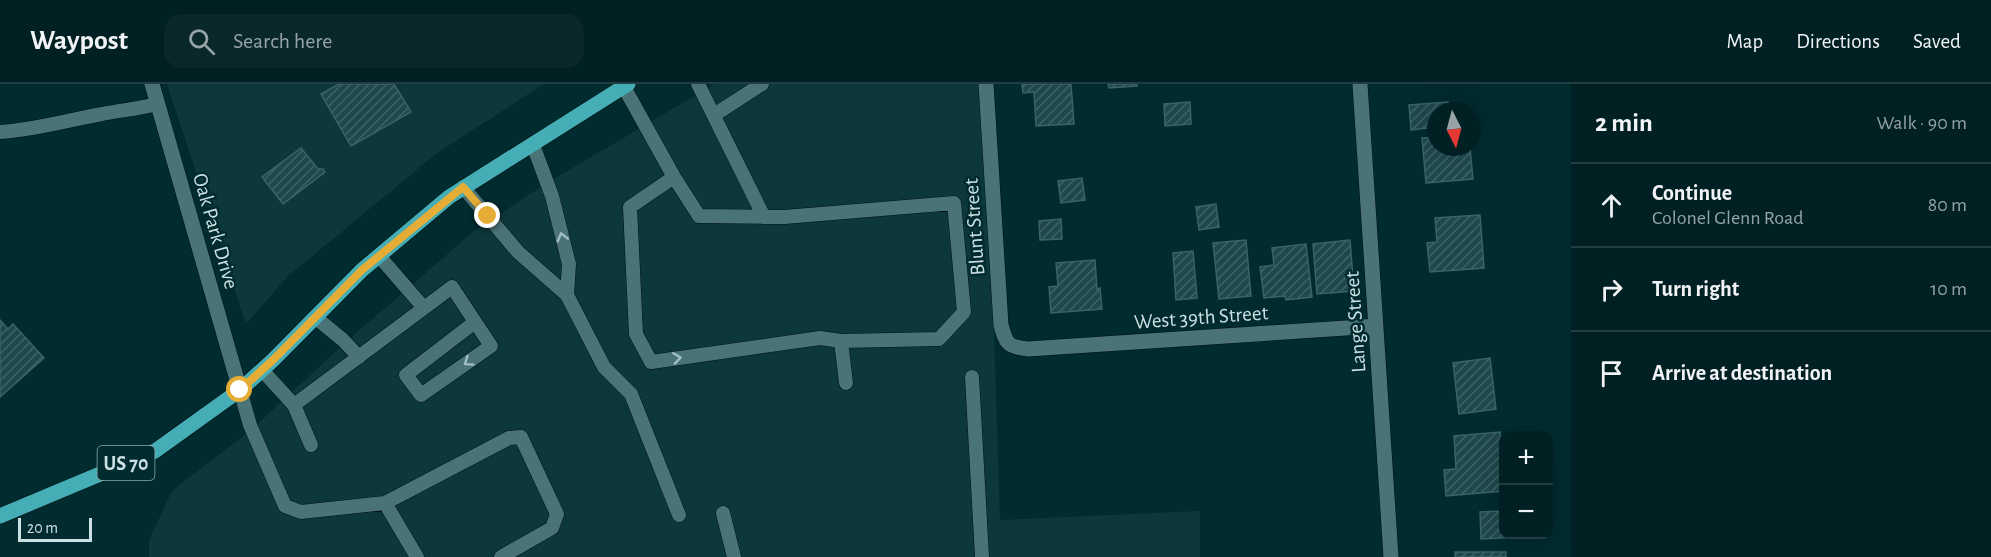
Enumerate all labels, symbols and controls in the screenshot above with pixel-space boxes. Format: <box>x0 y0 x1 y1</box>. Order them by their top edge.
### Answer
search box <box>164 14 584 68</box>
icon: search <box>185 25 218 58</box>
text: Waypost <box>30 27 128 55</box>
text: Search here <box>233 30 333 52</box>
text: Map <box>1727 31 1763 52</box>
text: Directions <box>1796 31 1880 52</box>
text: Saved <box>1913 31 1961 52</box>
north arrow <box>1427 102 1481 156</box>
text: 2 min <box>1595 110 1653 136</box>
text: Walk · 90 m <box>1876 113 1967 133</box>
street label: Oak Park Drive <box>189 171 242 291</box>
street label: Blunt Street <box>961 177 988 276</box>
text: Continue <box>1652 182 1732 204</box>
icon: ahead <box>1595 189 1628 222</box>
text: 80 m <box>1928 195 1967 215</box>
route end <box>474 202 500 228</box>
text: Colonel Glenn Road <box>1652 208 1804 228</box>
one-way arrow <box>556 232 569 242</box>
street label: Lange Street <box>1341 270 1370 374</box>
icon: right <box>1595 273 1628 306</box>
text: Turn right <box>1652 278 1739 300</box>
text: 10 m <box>1930 279 1967 299</box>
street label: West 39th Street <box>1133 302 1269 333</box>
one-way arrow <box>673 353 682 365</box>
one-way arrow <box>464 355 475 366</box>
icon: arrive <box>1595 357 1628 390</box>
text: Arrive at destination <box>1652 362 1832 384</box>
route start <box>226 376 252 402</box>
map controls <box>1499 431 1553 539</box>
button: + <box>1499 431 1553 485</box>
road number: US 70 <box>98 446 154 480</box>
button: − <box>1499 485 1553 539</box>
scale bar <box>18 515 92 542</box>
text: 20 m <box>27 520 58 536</box>

